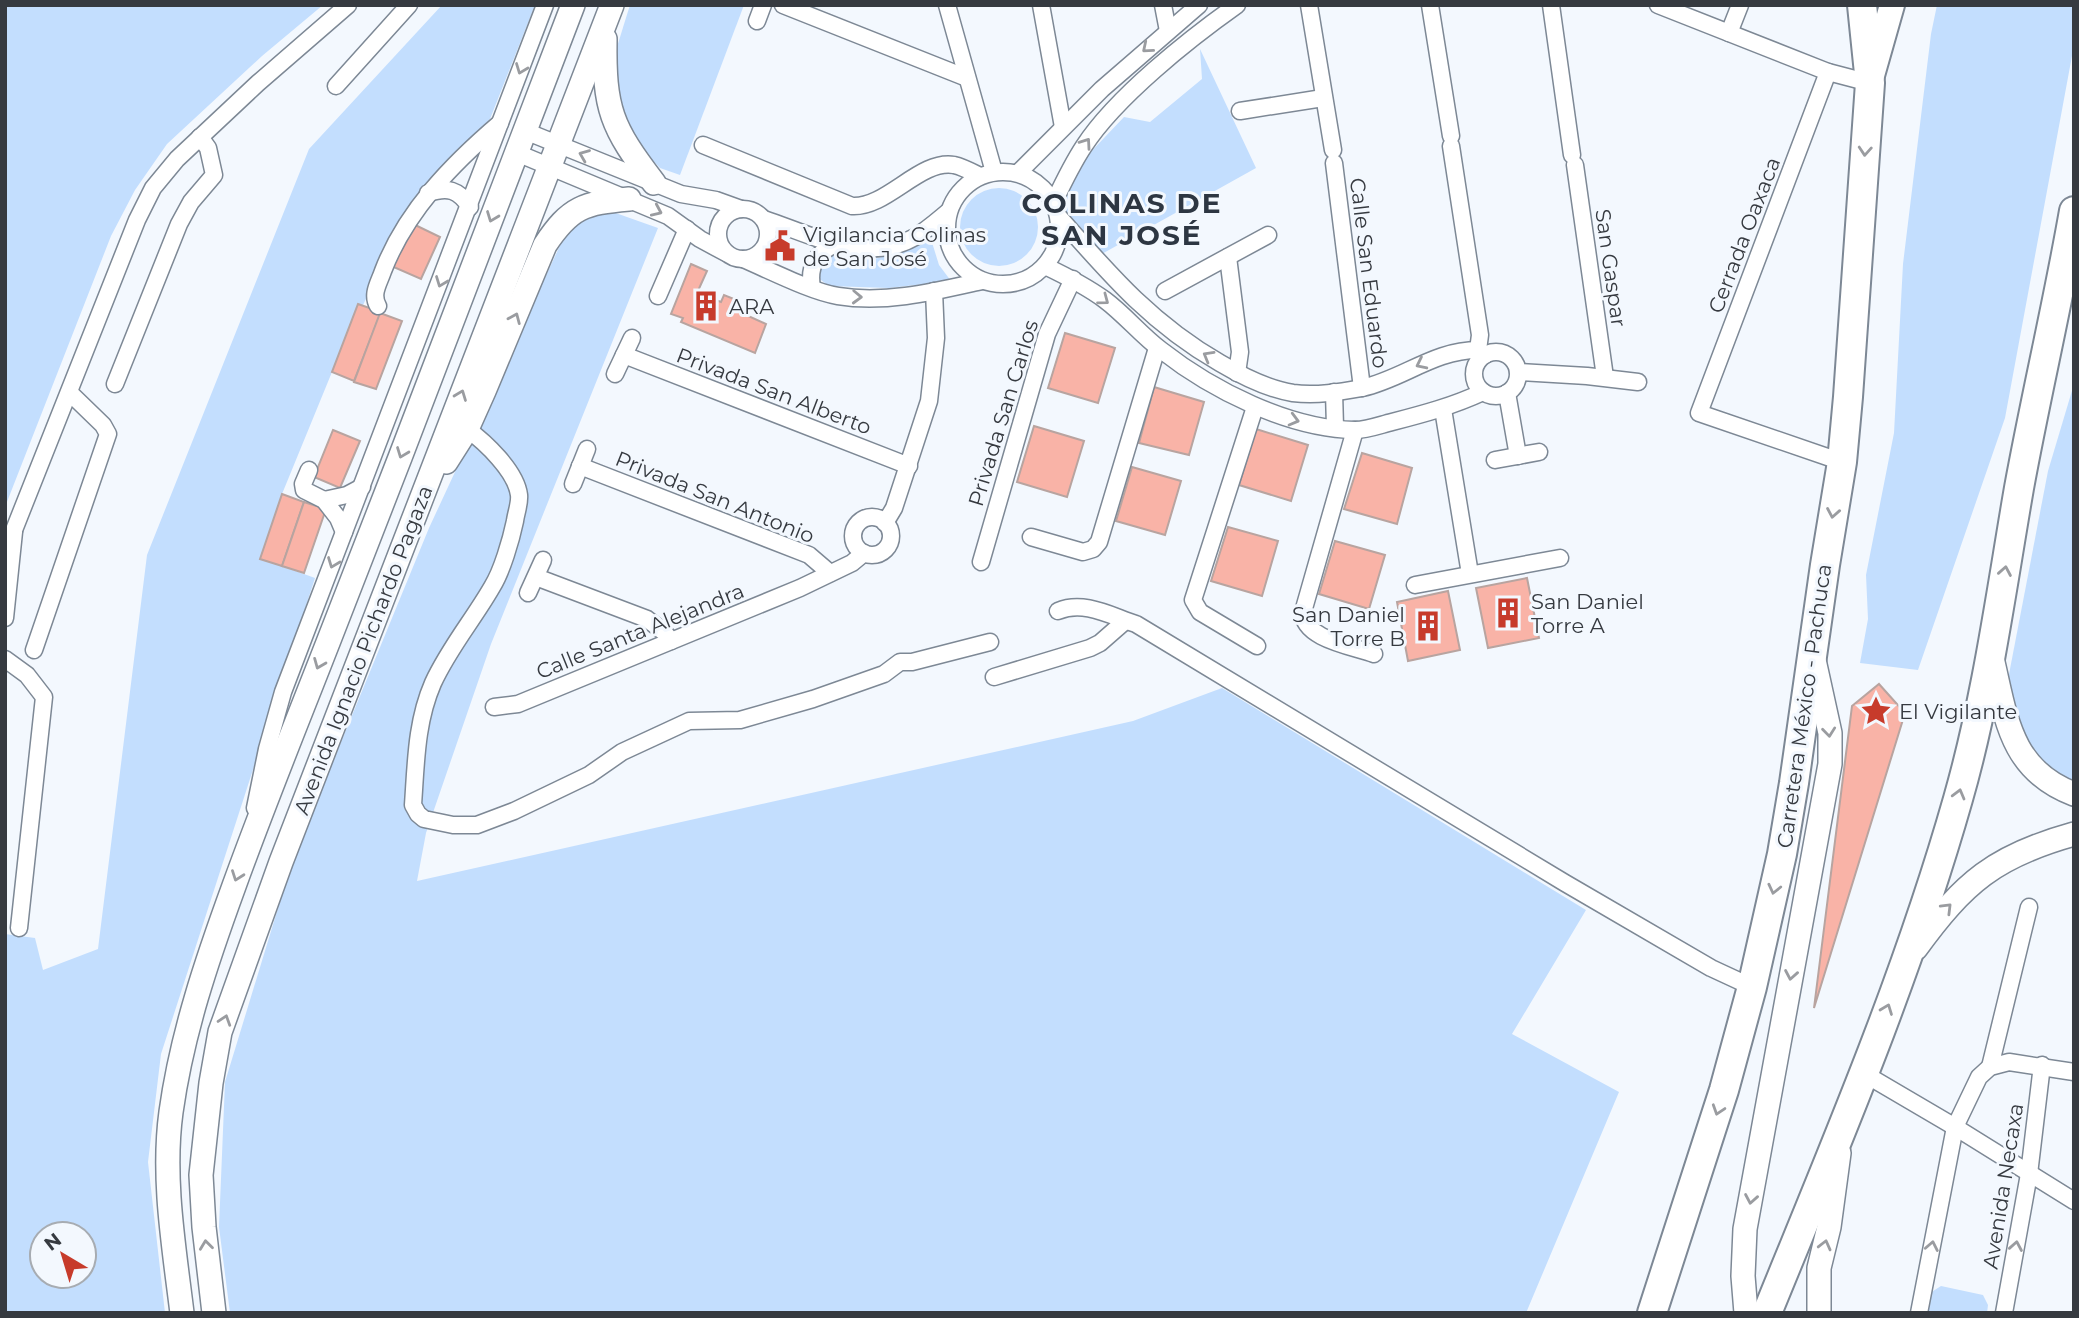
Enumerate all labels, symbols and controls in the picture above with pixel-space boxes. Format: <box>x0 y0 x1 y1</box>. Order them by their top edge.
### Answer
one-way arrow <box>1142 40 1154 53</box>
one-way arrow <box>515 62 529 74</box>
one-way arrow <box>1078 138 1091 151</box>
one-way arrow <box>1858 146 1873 157</box>
one-way arrow <box>579 150 591 164</box>
street label: Cerrada Oaxaca <box>1703 153 1785 317</box>
street label: Calle San Eduardo <box>1345 176 1393 370</box>
district label: COLINAS DE SAN JOSÉ <box>1022 186 1222 252</box>
one-way arrow <box>650 203 662 217</box>
street label: San Gaspar <box>1590 207 1632 329</box>
one-way arrow <box>486 211 500 223</box>
place label: Vigilancia Colinas de San José <box>803 222 986 271</box>
public building icon: Vigilancia Colinas de San José <box>763 229 797 263</box>
one-way arrow <box>435 275 449 287</box>
building icon: ARA <box>689 289 723 323</box>
one-way arrow <box>852 289 863 305</box>
one-way arrow <box>1096 292 1108 305</box>
place label: ARA <box>729 294 775 319</box>
one-way arrow <box>506 312 520 324</box>
street label: Privada San Carlos <box>963 317 1043 509</box>
street label: Privada San Alberto <box>673 342 875 440</box>
one-way arrow <box>1202 351 1215 364</box>
one-way arrow <box>1416 355 1428 369</box>
one-way arrow <box>452 389 466 401</box>
one-way arrow <box>1288 411 1300 426</box>
one-way arrow <box>397 446 411 458</box>
street label: Privada San Antonio <box>612 446 818 548</box>
street label: Avenida Ignacio Pichardo Pagaza <box>289 482 437 818</box>
one-way arrow <box>1827 507 1842 519</box>
one-way arrow <box>327 556 341 568</box>
street label: Carretera México - Pachuca <box>1772 562 1836 850</box>
one-way arrow <box>1997 565 2012 577</box>
street label: Calle Santa Alejandra <box>532 578 748 684</box>
place label: San Daniel Torre A <box>1531 589 1644 638</box>
building icon: San Daniel Torre A <box>1491 596 1525 630</box>
place label: San Daniel Torre B <box>1292 602 1405 651</box>
building icon: San Daniel Torre B <box>1411 609 1445 643</box>
one-way arrow <box>314 658 328 670</box>
place icon: El Vigilante <box>1859 694 1893 728</box>
place label: El Vigilante <box>1899 699 2017 724</box>
one-way arrow <box>1821 726 1836 738</box>
one-way arrow <box>1951 788 1965 800</box>
one-way arrow <box>231 870 245 882</box>
one-way arrow <box>1768 883 1783 895</box>
one-way arrow <box>1939 903 1952 916</box>
one-way arrow <box>1784 969 1799 981</box>
one-way arrow <box>1879 1004 1893 1016</box>
one-way arrow <box>216 1014 231 1026</box>
street label: Avenida Necaxa <box>1978 1101 2028 1271</box>
one-way arrow <box>1711 1103 1726 1115</box>
one-way arrow <box>1744 1193 1759 1205</box>
north arrow <box>28 1220 98 1290</box>
text: N <box>40 1228 66 1256</box>
one-way arrow <box>199 1239 214 1251</box>
one-way arrow <box>1817 1239 1831 1251</box>
one-way arrow <box>1924 1240 1939 1252</box>
one-way arrow <box>2007 1240 2022 1252</box>

